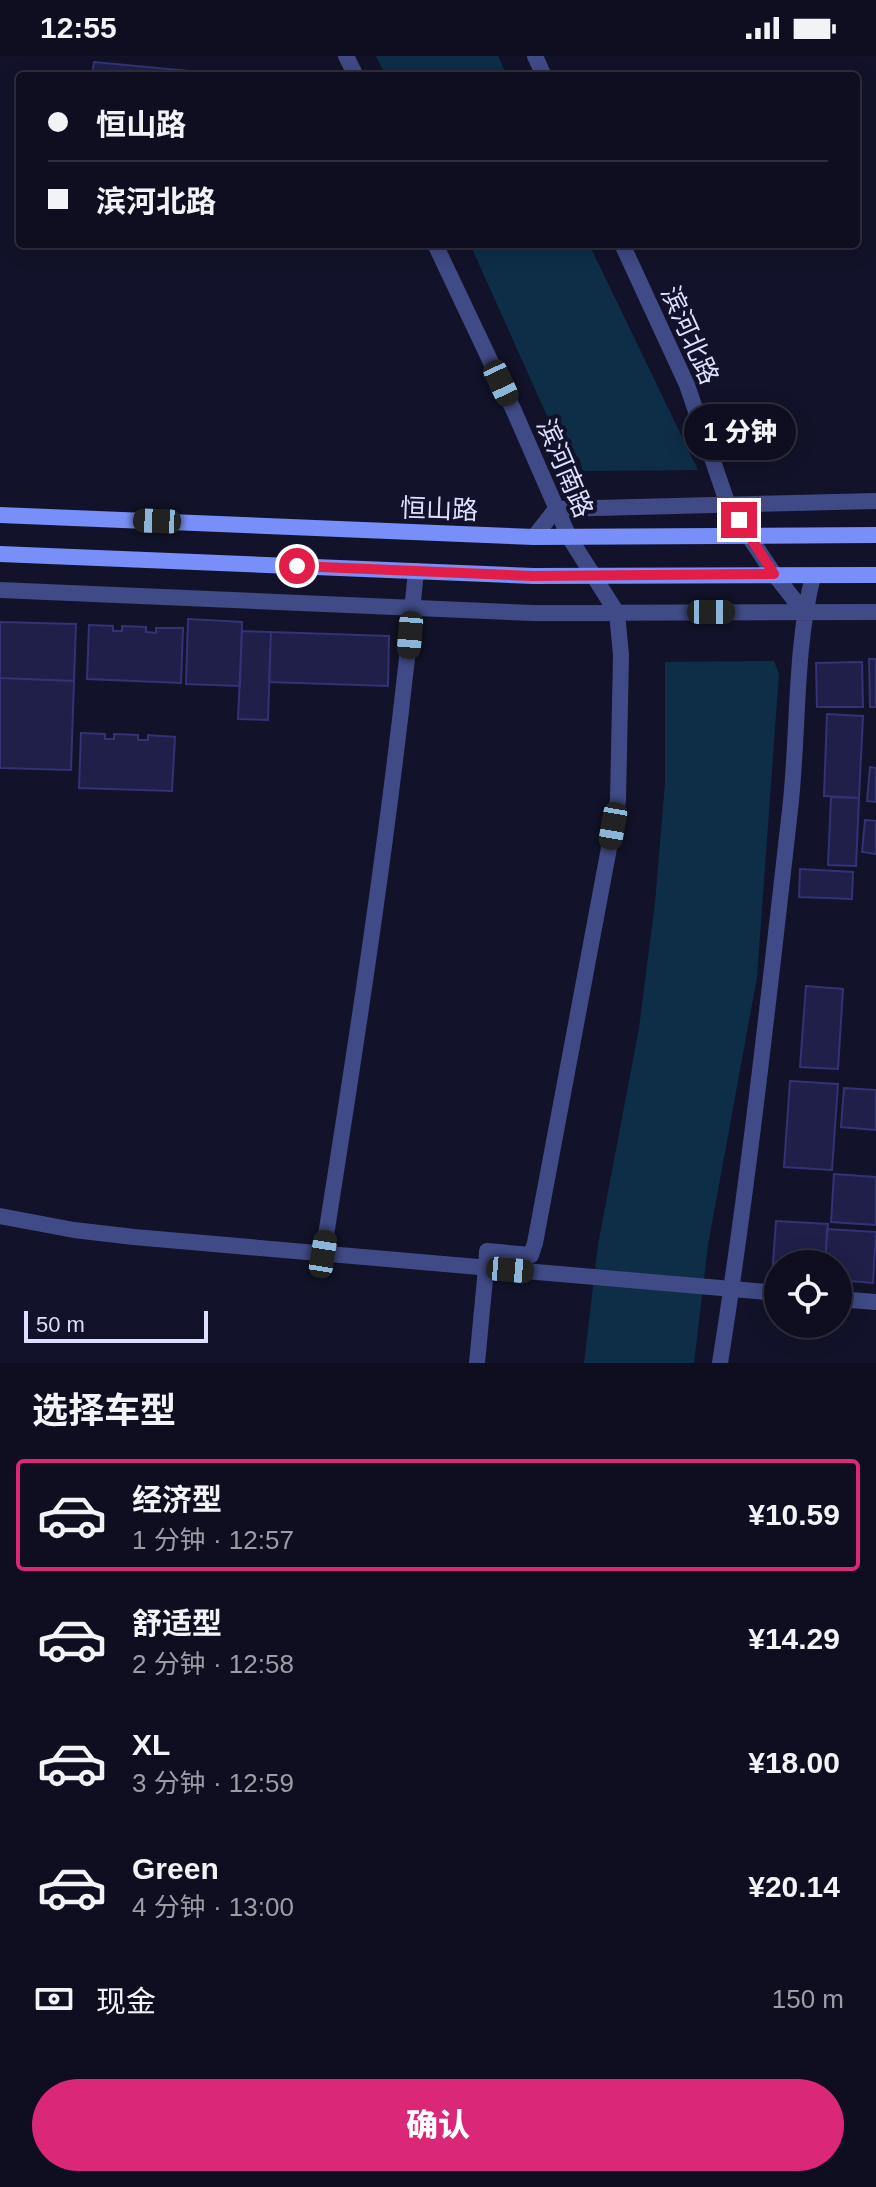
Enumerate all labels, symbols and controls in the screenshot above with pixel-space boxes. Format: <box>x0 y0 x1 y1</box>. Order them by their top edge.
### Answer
text: 12:55 <box>40 11 117 44</box>
text: 恒山路 <box>96 108 186 141</box>
text: 滨河北路 <box>96 185 216 218</box>
street label: 滨河北路 <box>655 281 725 389</box>
car <box>480 356 522 410</box>
callout: 1 分钟 <box>683 404 795 460</box>
street label: 滨河南路 <box>531 414 599 522</box>
text: 1 分钟 <box>703 417 777 447</box>
street label: 恒山路 <box>399 493 479 525</box>
route end <box>721 502 757 538</box>
car <box>133 508 181 534</box>
route start <box>279 548 315 584</box>
car <box>687 600 735 624</box>
car <box>396 610 424 660</box>
car <box>597 800 629 852</box>
car <box>307 1228 339 1280</box>
map controls <box>764 1250 852 1338</box>
button: locate <box>764 1250 852 1338</box>
car <box>485 1256 535 1284</box>
scale bar <box>24 1307 208 1343</box>
text: 50 m <box>36 1312 85 1337</box>
text: 选择车型 <box>32 1390 176 1431</box>
icon: car <box>36 1479 108 1551</box>
text: 经济型 <box>132 1483 222 1516</box>
text: ¥10.59 <box>748 1498 840 1531</box>
text: 1 分钟 · 12:57 <box>132 1525 294 1555</box>
icon: car <box>36 1603 108 1675</box>
text: 舒适型 <box>132 1607 222 1640</box>
text: ¥14.29 <box>748 1622 840 1655</box>
text: 2 分钟 · 12:58 <box>132 1649 294 1679</box>
icon: car <box>36 1727 108 1799</box>
text: XL <box>132 1728 170 1761</box>
text: ¥18.00 <box>748 1746 840 1779</box>
text: 3 分钟 · 12:59 <box>132 1768 294 1798</box>
icon: car <box>36 1851 108 1923</box>
text: Green <box>132 1852 219 1885</box>
text: ¥20.14 <box>748 1870 840 1903</box>
text: 4 分钟 · 13:00 <box>132 1892 294 1922</box>
icon: cash <box>32 1977 76 2021</box>
text: 150 m <box>772 1984 844 2014</box>
text: 现金 <box>96 1985 156 2018</box>
button: 确认 <box>32 2079 844 2171</box>

